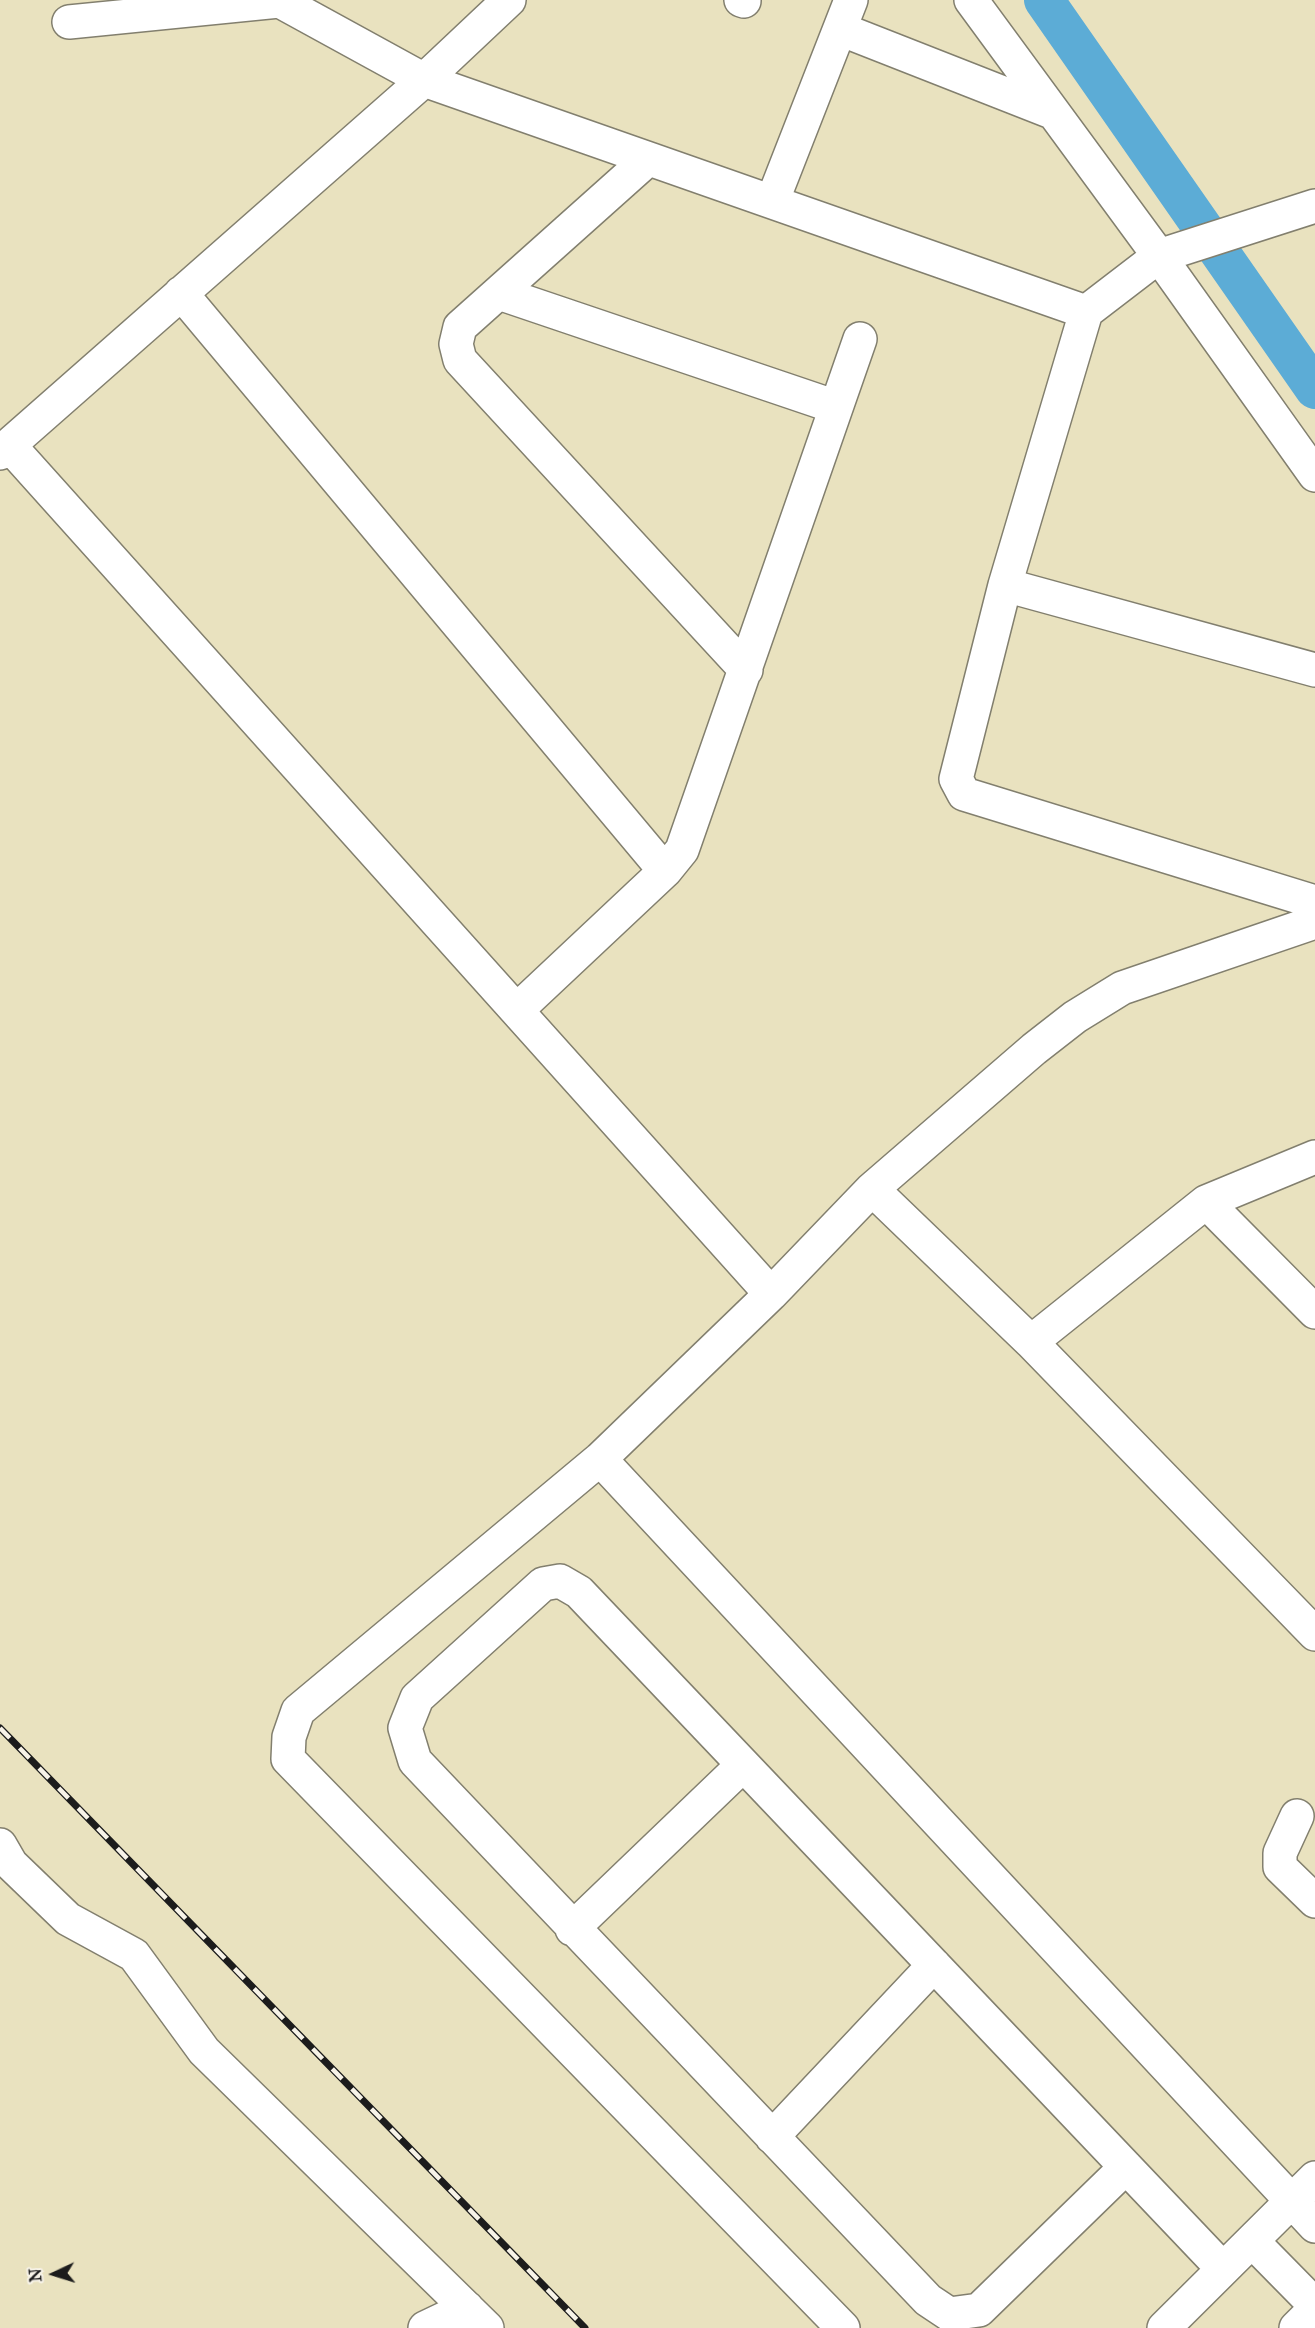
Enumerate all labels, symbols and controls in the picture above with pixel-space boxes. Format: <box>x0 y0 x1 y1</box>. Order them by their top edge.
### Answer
north arrow <box>24 2244 84 2304</box>
text: N <box>26 2268 45 2283</box>

